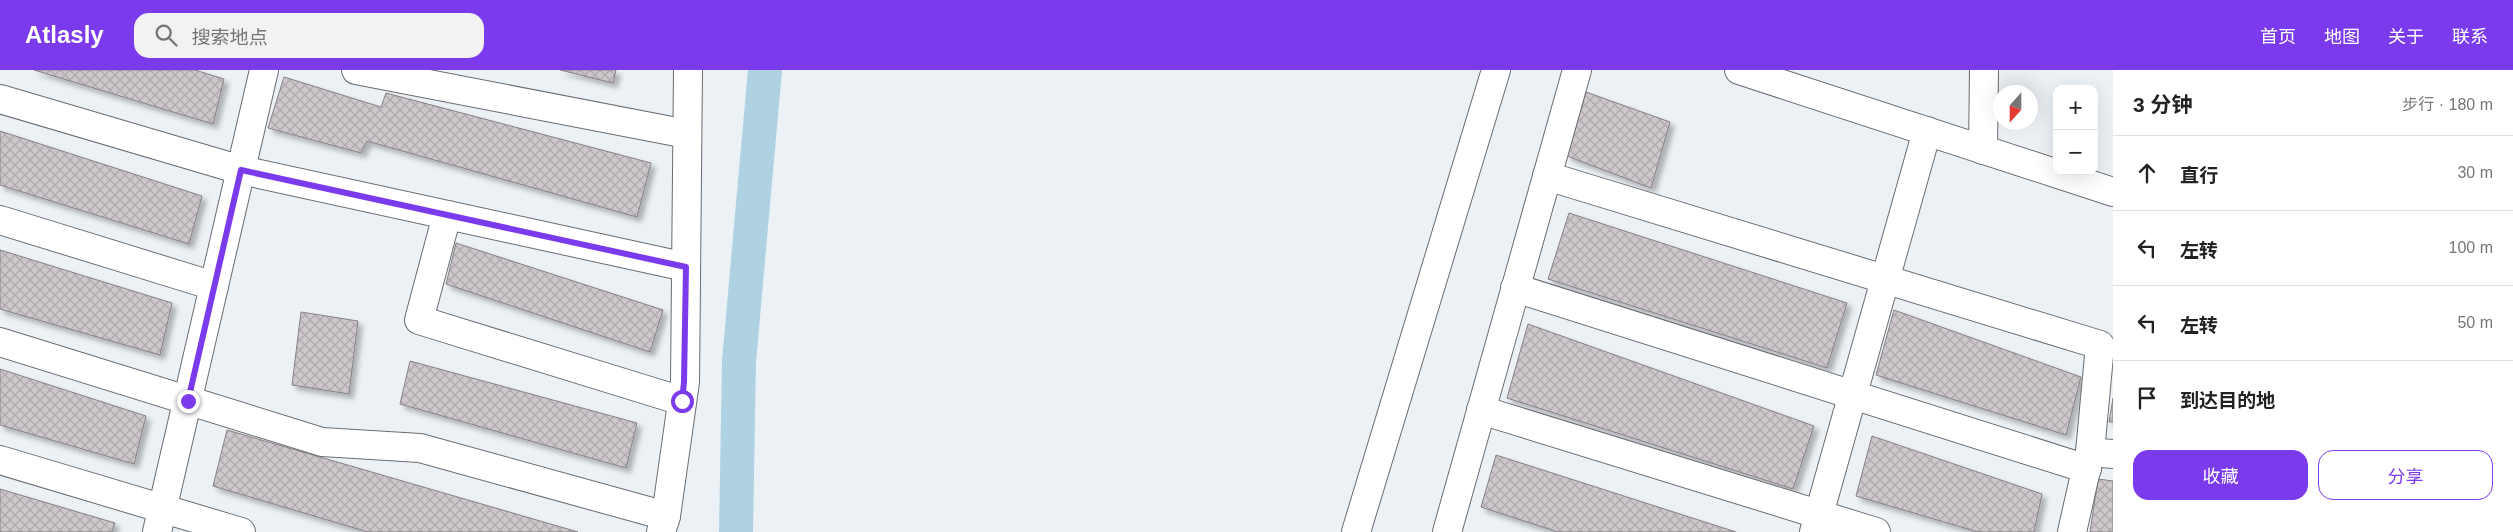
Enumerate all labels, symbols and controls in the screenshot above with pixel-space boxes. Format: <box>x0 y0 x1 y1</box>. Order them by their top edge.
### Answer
search box <box>134 13 484 58</box>
text: Atlasly <box>25 21 104 48</box>
icon: search <box>152 21 180 49</box>
text: 搜索地点 <box>192 27 268 48</box>
text: 首页 <box>2260 27 2296 47</box>
text: 地图 <box>2324 27 2360 47</box>
text: 关于 <box>2388 27 2424 47</box>
text: 联系 <box>2452 27 2488 47</box>
north arrow <box>1993 85 2038 130</box>
map controls <box>2053 85 2098 175</box>
button: + <box>2053 85 2098 130</box>
text: 3 分钟 <box>2133 93 2193 116</box>
text: 步行 · 180 m <box>2402 96 2493 113</box>
button: − <box>2053 130 2098 175</box>
icon: ahead <box>2133 159 2161 187</box>
text: 30 m <box>2457 164 2493 181</box>
text: 直行 <box>2180 165 2218 186</box>
icon: left <box>2133 234 2161 262</box>
text: 100 m <box>2449 239 2493 256</box>
text: 左转 <box>2180 240 2218 261</box>
icon: left <box>2133 309 2161 337</box>
text: 50 m <box>2457 314 2493 331</box>
text: 左转 <box>2180 315 2218 336</box>
icon: arrive <box>2133 384 2161 412</box>
route end <box>177 390 200 413</box>
route start <box>671 390 694 413</box>
text: 到达目的地 <box>2180 390 2275 411</box>
button: 收藏 <box>2133 450 2308 500</box>
button: 分享 <box>2318 450 2493 500</box>

